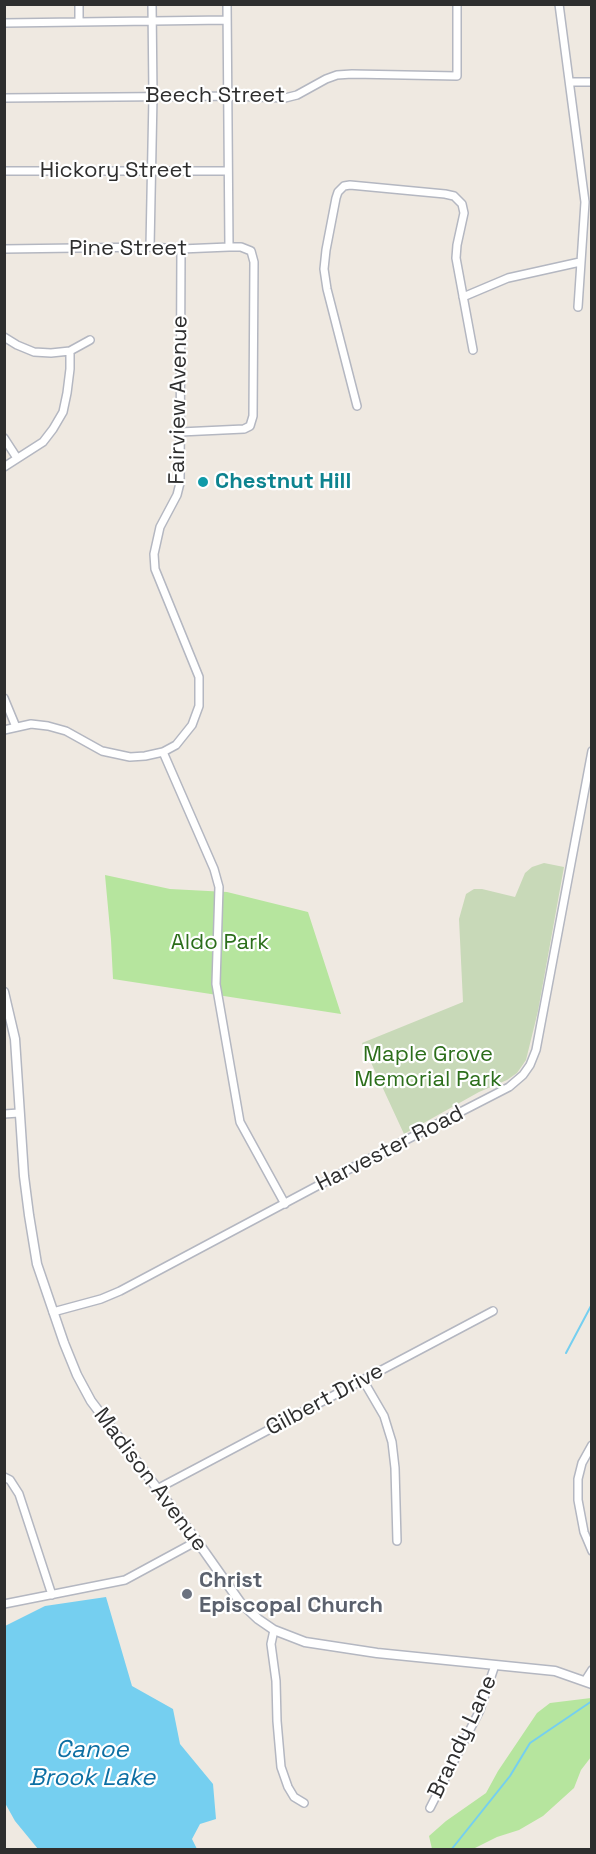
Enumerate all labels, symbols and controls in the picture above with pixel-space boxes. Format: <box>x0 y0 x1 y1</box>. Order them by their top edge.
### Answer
street label: Beech Street <box>145 83 285 109</box>
street label: Hickory Street <box>40 158 192 184</box>
street label: Pine Street <box>69 236 187 262</box>
street label: Fairview Avenue <box>164 315 194 485</box>
place label: Chestnut Hill <box>215 469 351 495</box>
marker: Chestnut Hill <box>196 475 210 489</box>
park label: Aldo Park <box>171 930 269 956</box>
park label: Maple Grove Memorial Park <box>354 1042 502 1094</box>
street label: Harvester Road <box>312 1101 468 1197</box>
street label: Gilbert Drive <box>262 1358 388 1442</box>
street label: Madison Avenue <box>87 1403 213 1557</box>
place label: Christ Episcopal Church <box>199 1568 383 1620</box>
marker: Christ Episcopal Church <box>180 1587 194 1601</box>
street label: Brandy Lane <box>423 1671 503 1803</box>
water label: Canoe Brook Lake <box>29 1736 155 1792</box>

